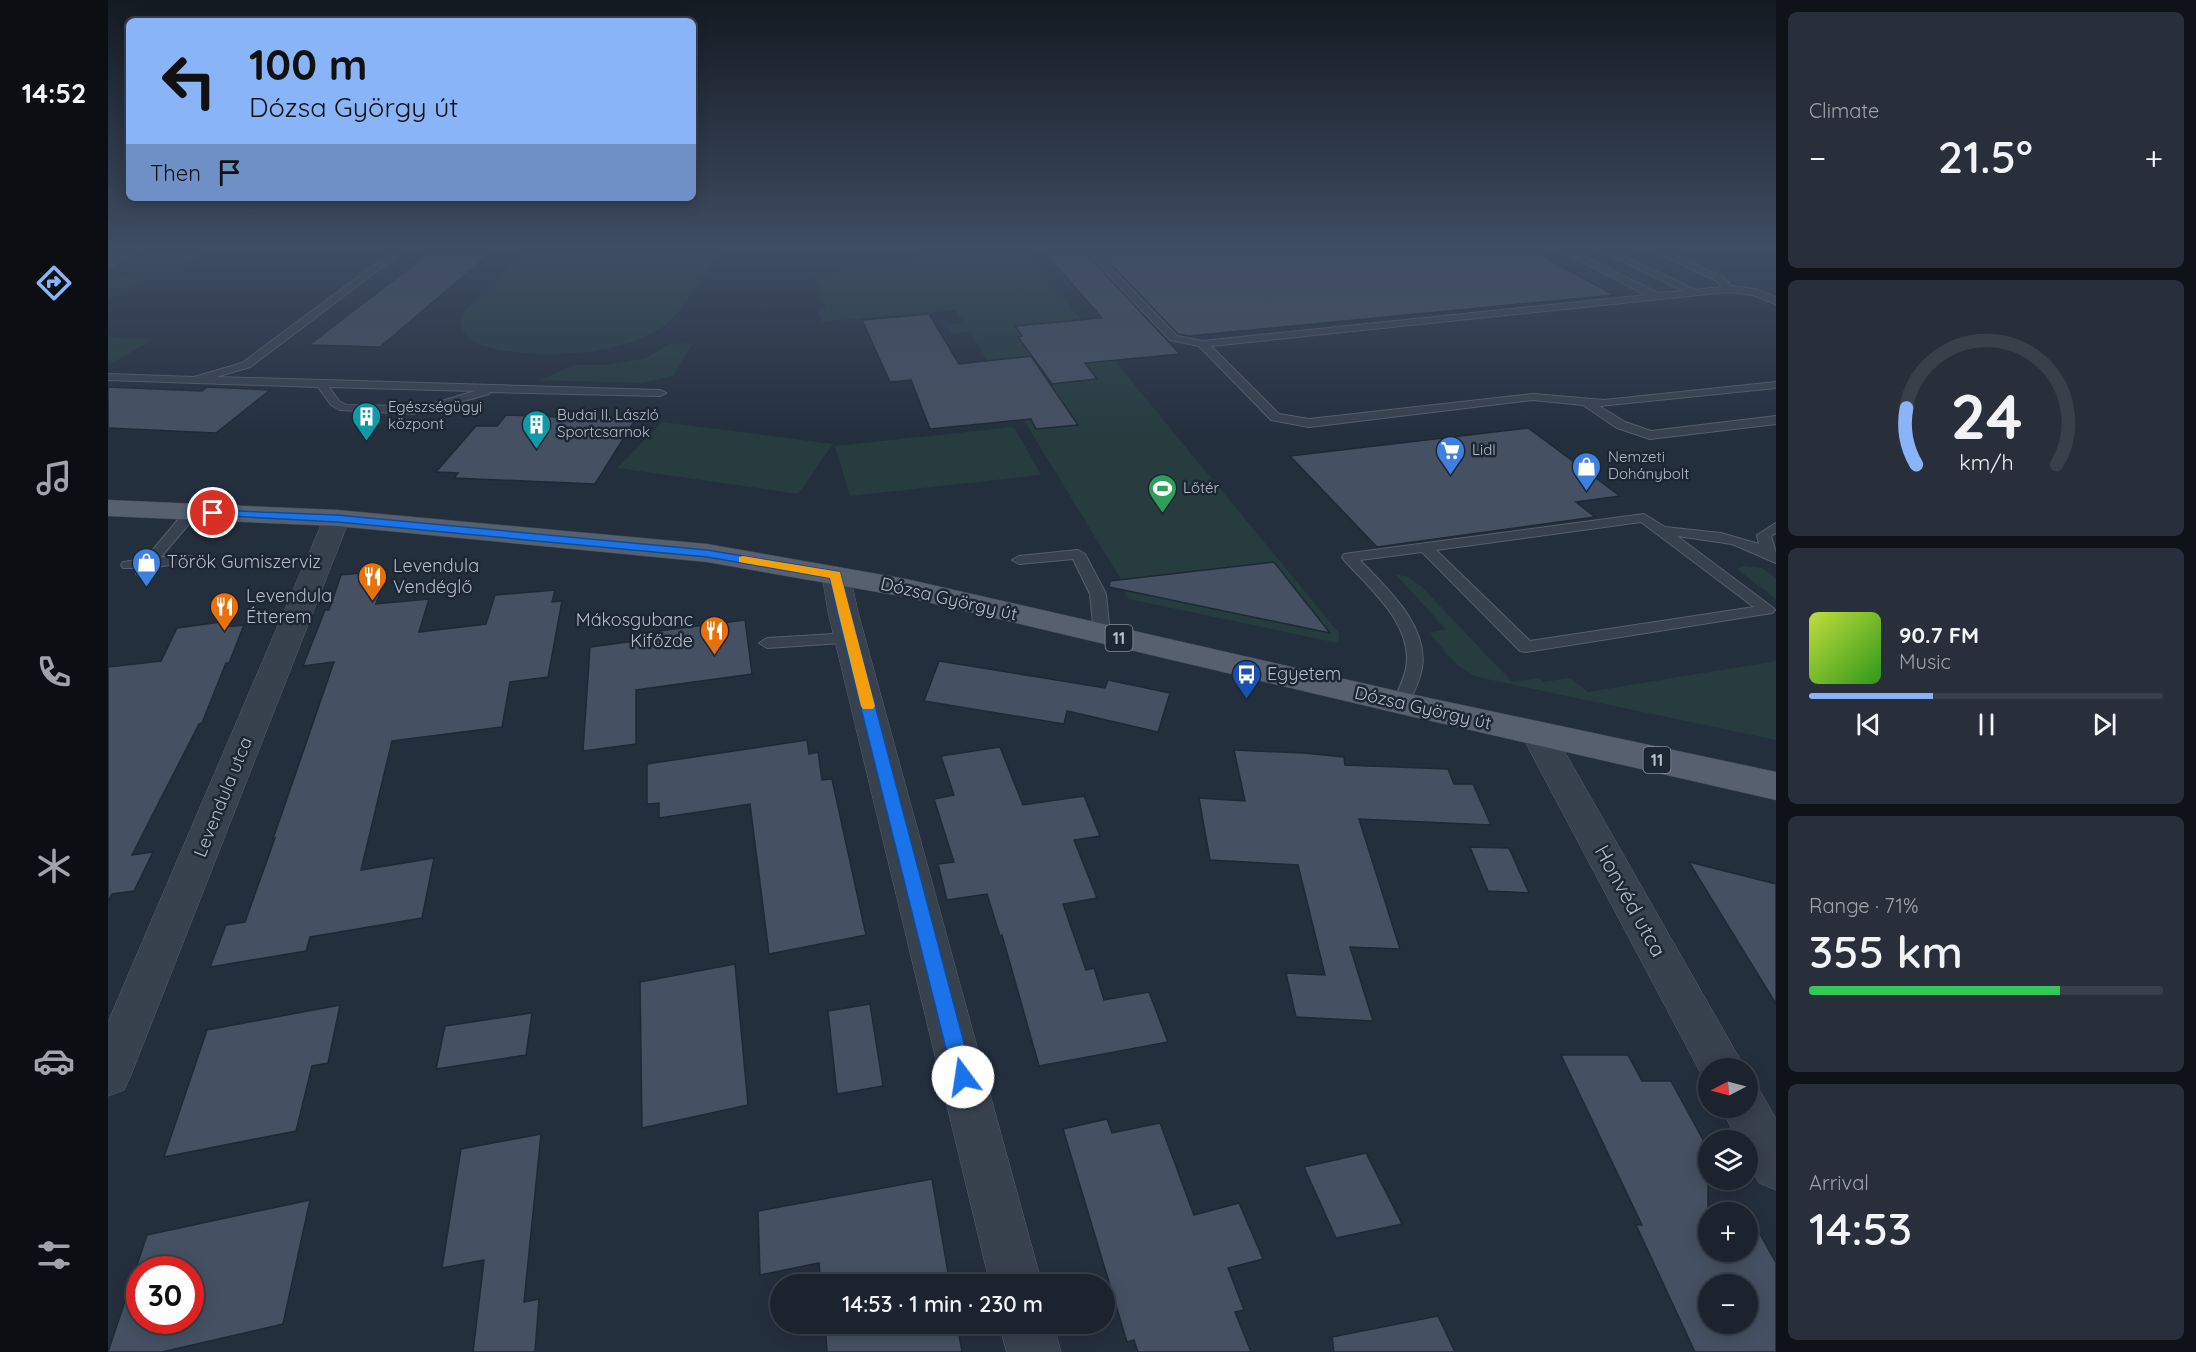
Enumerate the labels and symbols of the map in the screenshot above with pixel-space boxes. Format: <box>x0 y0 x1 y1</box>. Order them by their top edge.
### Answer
place label: Egészségügyi központ <box>388 397 482 433</box>
building icon: Egészségügyi központ <box>351 400 383 442</box>
place label: Budai II. László Sportcsarnok <box>557 405 659 441</box>
building icon: Budai II. László Sportcsarnok <box>520 408 552 450</box>
supermarket icon: Lidl <box>1435 434 1467 476</box>
place label: Lidl <box>1472 440 1496 459</box>
place label: Nemzeti Dohánybolt <box>1608 447 1689 483</box>
shop icon: Nemzeti Dohánybolt <box>1571 450 1603 492</box>
sports icon: Lőtér <box>1146 472 1178 514</box>
place label: Lőtér <box>1183 478 1220 497</box>
pin <box>187 487 238 538</box>
shop icon: Török Gumiszerviz <box>130 546 162 588</box>
place label: Török Gumiszerviz <box>167 550 321 573</box>
place label: Levendula Vendéglő <box>393 554 479 598</box>
restaurant icon: Levendula Vendéglő <box>356 560 388 602</box>
street label: Dózsa György út <box>878 572 1020 625</box>
place label: Levendula Étterem <box>246 584 332 628</box>
restaurant icon: Levendula Étterem <box>209 590 241 632</box>
place label: Mákosgubanc Kifőzde <box>576 608 693 652</box>
restaurant icon: Mákosgubanc Kifőzde <box>698 614 730 656</box>
road number: 11 <box>1106 625 1132 651</box>
bus stop icon: Egyetem <box>1230 658 1262 700</box>
place label: Egyetem <box>1267 662 1341 685</box>
street label: Dózsa György út <box>1352 681 1494 734</box>
street label: Levendula utca <box>188 733 257 860</box>
road number: 11 <box>1644 747 1670 773</box>
street label: Honvéd utca <box>1590 840 1672 961</box>
position arrow <box>931 1045 995 1109</box>
north arrow <box>1698 1058 1758 1118</box>
speed limit sign: 30 <box>126 1256 204 1334</box>

